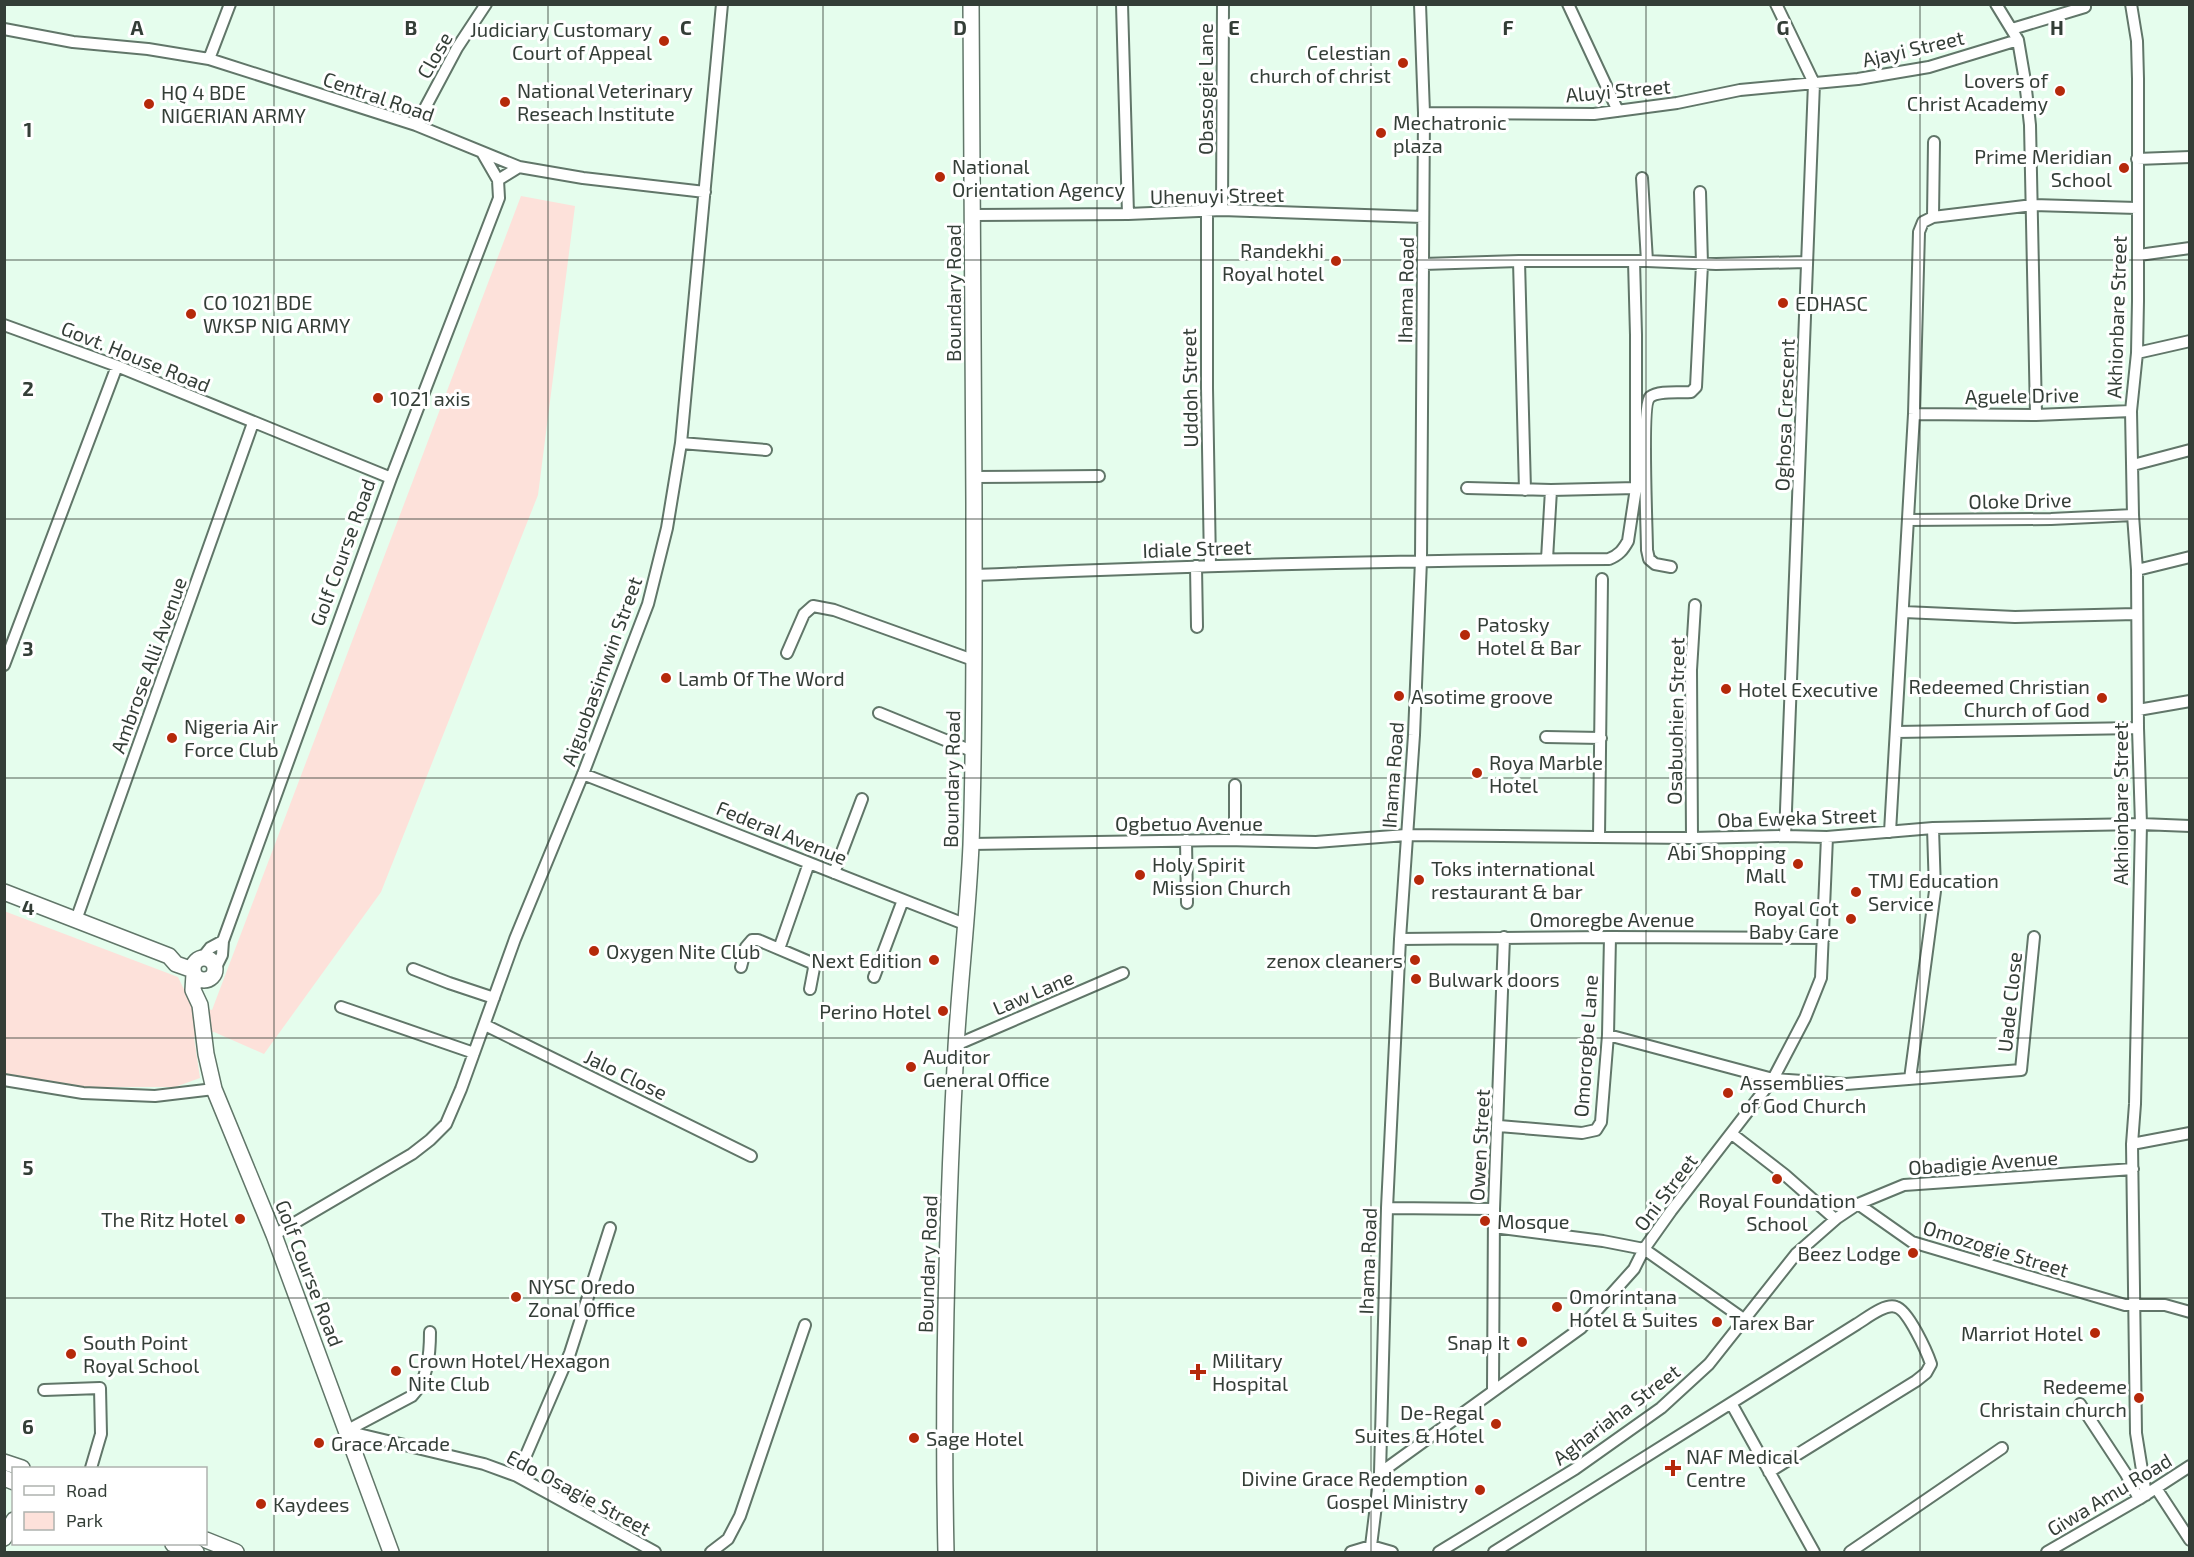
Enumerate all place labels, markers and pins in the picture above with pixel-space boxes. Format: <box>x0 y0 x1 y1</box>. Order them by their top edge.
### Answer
place label: Judiciary Customary Court of Appeal <box>470 17 652 64</box>
marker: Judiciary Customary Court of Appeal <box>657 34 671 48</box>
place label: Celestian church of christ <box>1249 40 1391 87</box>
marker: Celestian church of christ <box>1396 56 1410 70</box>
place label: Lovers of Christ Academy <box>1907 68 2048 115</box>
place label: National Veterinary Reseach Institute <box>517 78 693 125</box>
place label: HQ 4 BDE NIGERIAN ARMY <box>161 80 306 127</box>
marker: Lovers of Christ Academy <box>2053 84 2067 98</box>
marker: National Veterinary Reseach Institute <box>498 95 512 109</box>
marker: HQ 4 BDE NIGERIAN ARMY <box>142 97 156 111</box>
place label: Mechatronic plaza <box>1393 110 1507 157</box>
marker: Mechatronic plaza <box>1374 126 1388 140</box>
place label: Prime Meridian School <box>1974 144 2112 191</box>
place label: National Orientation Agency <box>952 154 1125 201</box>
marker: Prime Meridian School <box>2117 161 2131 175</box>
marker: National Orientation Agency <box>933 170 947 184</box>
place label: Randekhi Royal hotel <box>1222 238 1324 285</box>
marker: Randekhi Royal hotel <box>1329 254 1343 268</box>
place label: CO 1021 BDE WKSP NIG ARMY <box>203 290 351 337</box>
place label: EDHASC <box>1795 291 1868 315</box>
marker: EDHASC <box>1776 296 1790 310</box>
marker: CO 1021 BDE WKSP NIG ARMY <box>184 307 198 321</box>
place label: 1021 axis <box>390 386 470 410</box>
marker: 1021 axis <box>371 391 385 405</box>
place label: Patosky Hotel & Bar <box>1477 612 1581 659</box>
marker: Patosky Hotel & Bar <box>1458 628 1472 642</box>
place label: Lamb Of The Word <box>678 666 845 690</box>
marker: Lamb Of The Word <box>659 671 673 685</box>
place label: Redeemed Christian Church of God <box>1909 674 2090 721</box>
place label: Hotel Executive <box>1738 677 1878 701</box>
marker: Hotel Executive <box>1719 682 1733 696</box>
place label: Asotime groove <box>1411 684 1553 708</box>
marker: Asotime groove <box>1392 689 1406 703</box>
marker: Redeemed Christian Church of God <box>2095 691 2109 705</box>
place label: Nigeria Air Force Club <box>184 714 279 761</box>
marker: Nigeria Air Force Club <box>165 731 179 745</box>
place label: Roya Marble Hotel <box>1489 750 1603 797</box>
marker: Roya Marble Hotel <box>1470 766 1484 780</box>
place label: Abi Shopping Mall <box>1668 840 1786 887</box>
place label: Holy Spirit Mission Church <box>1152 852 1291 899</box>
place label: Toks international restaurant & bar <box>1431 856 1595 903</box>
marker: Abi Shopping Mall <box>1791 857 1805 871</box>
marker: Holy Spirit Mission Church <box>1133 868 1147 882</box>
place label: TMJ Education Service <box>1868 868 1999 915</box>
marker: Toks international restaurant & bar <box>1412 873 1426 887</box>
marker: TMJ Education Service <box>1849 885 1863 899</box>
place label: Royal Cot Baby Care <box>1749 896 1839 943</box>
marker: Royal Cot Baby Care <box>1844 912 1858 926</box>
place label: Oxygen Nite Club <box>606 939 760 963</box>
marker: Oxygen Nite Club <box>587 944 601 958</box>
place label: Next Edition <box>811 948 922 972</box>
place label: zenox cleaners <box>1266 948 1403 972</box>
marker: Next Edition <box>927 953 941 967</box>
marker: zenox cleaners <box>1408 953 1422 967</box>
place label: Bulwark doors <box>1428 967 1560 991</box>
marker: Bulwark doors <box>1409 972 1423 986</box>
place label: Perino Hotel <box>819 999 931 1023</box>
marker: Perino Hotel <box>936 1004 950 1018</box>
place label: Auditor General Office <box>923 1044 1050 1091</box>
marker: Auditor General Office <box>904 1060 918 1074</box>
place label: Assemblies of God Church <box>1740 1070 1866 1117</box>
marker: Assemblies of God Church <box>1721 1086 1735 1100</box>
marker: Royal Foundation School <box>1770 1172 1784 1186</box>
place label: Royal Foundation School <box>1698 1188 1856 1235</box>
place label: The Ritz Hotel <box>101 1207 228 1231</box>
place label: Mosque <box>1497 1209 1570 1233</box>
marker: The Ritz Hotel <box>233 1212 247 1226</box>
marker: Mosque <box>1478 1214 1492 1228</box>
place label: Beez Lodge <box>1798 1241 1901 1265</box>
marker: Beez Lodge <box>1906 1246 1920 1260</box>
place label: NYSC Oredo Zonal Office <box>528 1274 635 1321</box>
place label: Omorintana Hotel & Suites <box>1569 1284 1698 1331</box>
marker: NYSC Oredo Zonal Office <box>509 1290 523 1304</box>
marker: Omorintana Hotel & Suites <box>1550 1300 1564 1314</box>
place label: Tarex Bar <box>1729 1310 1815 1334</box>
marker: Tarex Bar <box>1710 1315 1724 1329</box>
place label: Marriot Hotel <box>1961 1321 2083 1345</box>
marker: Marriot Hotel <box>2088 1326 2102 1340</box>
place label: South Point Royal School <box>83 1330 199 1377</box>
place label: Snap It <box>1447 1330 1510 1354</box>
marker: Snap It <box>1515 1335 1529 1349</box>
marker: South Point Royal School <box>64 1347 78 1361</box>
place label: Crown Hotel/Hexagon Nite Club <box>408 1348 610 1395</box>
place label: Military Hospital <box>1212 1348 1288 1395</box>
marker: Military Hospital <box>1189 1363 1207 1381</box>
marker: Crown Hotel/Hexagon Nite Club <box>389 1364 403 1378</box>
place label: Redeeme Christain church <box>1979 1374 2127 1421</box>
marker: Redeeme Christain church <box>2132 1391 2146 1405</box>
place label: De-Regal Suites & Hotel <box>1355 1400 1484 1447</box>
marker: De-Regal Suites & Hotel <box>1489 1417 1503 1431</box>
place label: Sage Hotel <box>926 1426 1024 1450</box>
place label: Grace Arcade <box>331 1431 450 1455</box>
marker: Sage Hotel <box>907 1431 921 1445</box>
marker: Grace Arcade <box>312 1436 326 1450</box>
place label: NAF Medical Centre <box>1686 1444 1799 1491</box>
marker: NAF Medical Centre <box>1664 1459 1682 1477</box>
place label: Divine Grace Redemption Gospel Ministry <box>1241 1466 1468 1513</box>
marker: Divine Grace Redemption Gospel Ministry <box>1473 1483 1487 1497</box>
place label: Kaydees <box>273 1492 349 1516</box>
marker: Kaydees <box>254 1497 268 1511</box>

